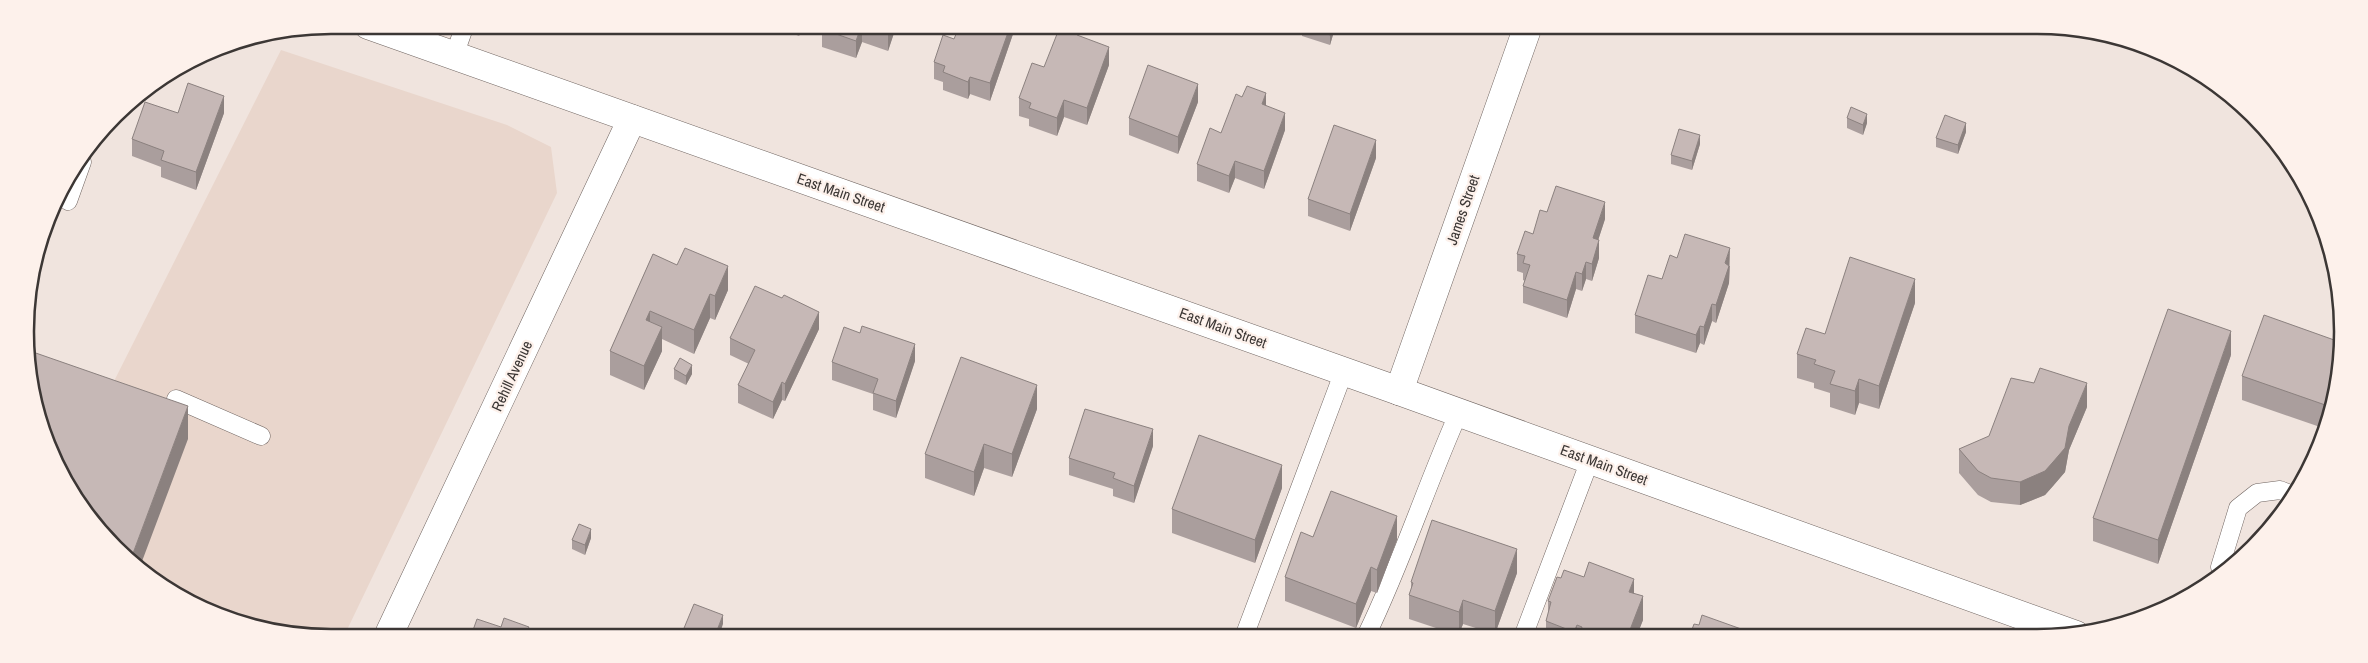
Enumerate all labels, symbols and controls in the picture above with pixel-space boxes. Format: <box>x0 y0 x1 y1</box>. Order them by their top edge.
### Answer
street label: East Main Street <box>794 168 888 218</box>
street label: James Street <box>1441 172 1484 248</box>
street label: East Main Street <box>1177 302 1270 353</box>
street label: Rehill Avenue <box>486 337 537 415</box>
street label: East Main Street <box>1558 439 1651 490</box>

